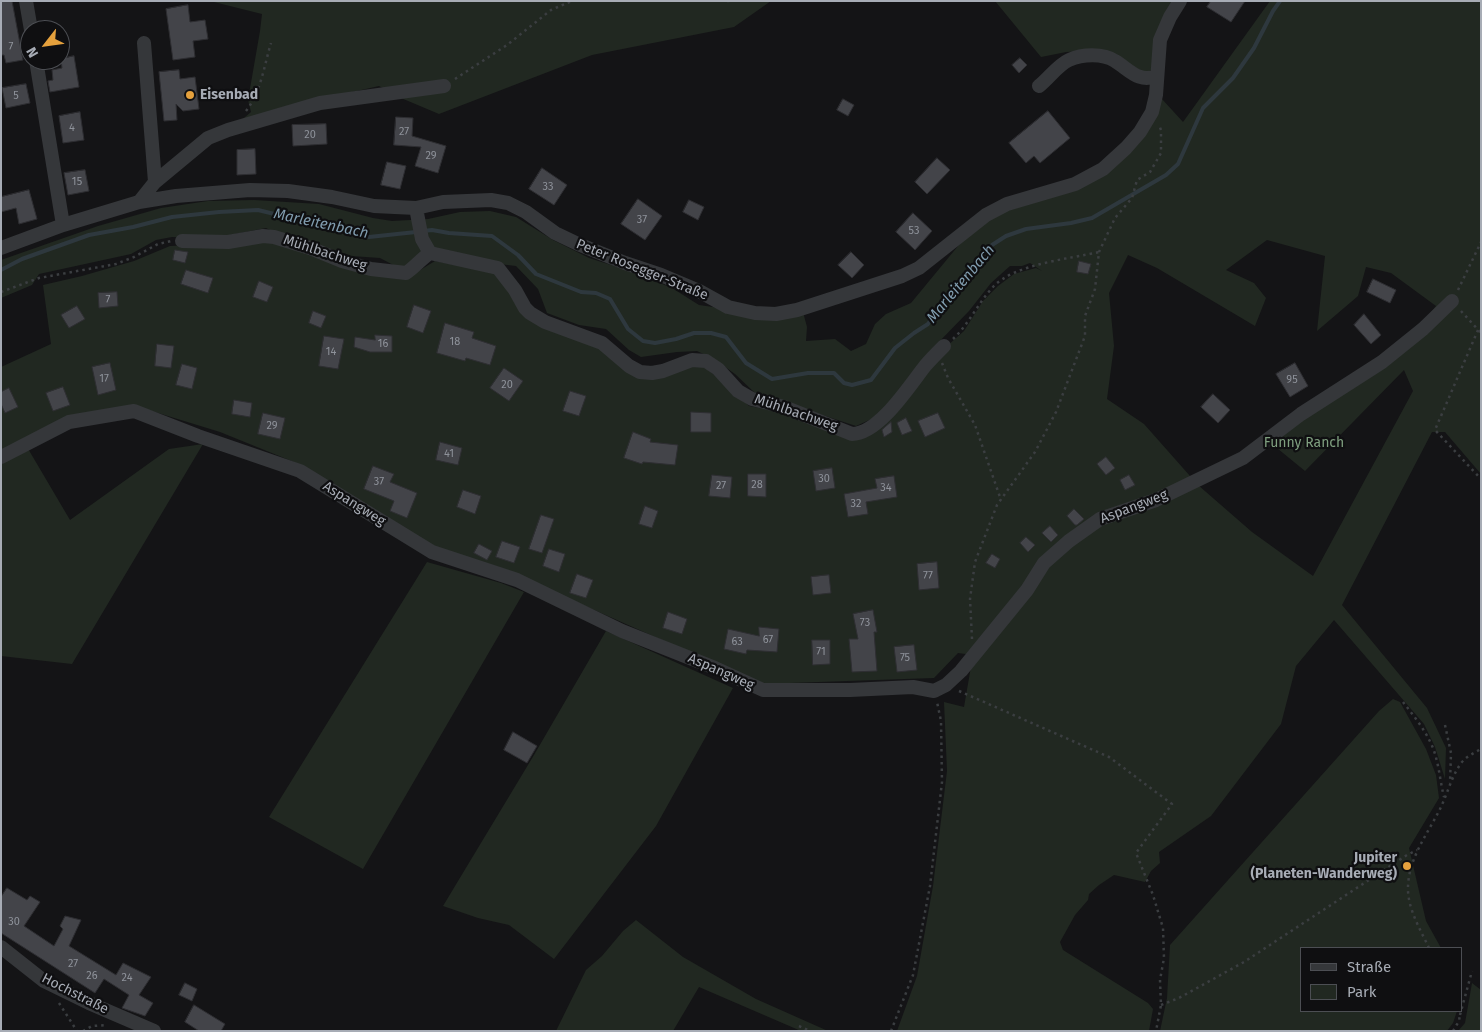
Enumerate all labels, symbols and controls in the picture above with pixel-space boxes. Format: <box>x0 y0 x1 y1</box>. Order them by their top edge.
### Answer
north arrow <box>20 20 70 70</box>
house number: 7 <box>9 40 13 54</box>
text: N <box>23 44 42 61</box>
place label: Eisenbad <box>200 87 258 103</box>
house number: 5 <box>13 89 19 103</box>
marker: Eisenbad <box>184 89 196 101</box>
house number: 4 <box>69 121 75 135</box>
house number: 27 <box>399 125 409 139</box>
house number: 20 <box>304 128 316 142</box>
house number: 29 <box>425 149 437 163</box>
house number: 15 <box>72 175 82 189</box>
house number: 33 <box>543 180 553 194</box>
water label: Marleitenbach <box>272 205 370 243</box>
house number: 37 <box>637 213 647 227</box>
house number: 53 <box>909 224 919 238</box>
street label: Mühlbachweg <box>281 232 369 274</box>
street label: Peter Rosegger-Straße <box>574 236 710 304</box>
water label: Marleitenbach <box>923 241 999 327</box>
house number: 7 <box>106 293 110 307</box>
house number: 18 <box>450 335 460 349</box>
house number: 16 <box>378 337 388 351</box>
house number: 14 <box>326 345 336 359</box>
house number: 17 <box>99 372 109 386</box>
house number: 95 <box>1286 373 1298 387</box>
house number: 20 <box>501 378 513 392</box>
street label: Mühlbachweg <box>752 391 840 435</box>
house number: 29 <box>266 419 278 433</box>
park label: Funny Ranch <box>1264 435 1344 451</box>
house number: 41 <box>444 447 454 461</box>
house number: 30 <box>818 472 830 486</box>
house number: 37 <box>374 475 384 489</box>
street label: Aspangweg <box>320 478 388 530</box>
house number: 28 <box>751 478 763 492</box>
house number: 27 <box>716 479 726 493</box>
house number: 34 <box>880 481 892 495</box>
street label: Aspangweg <box>1098 486 1170 528</box>
house number: 32 <box>851 497 861 511</box>
house number: 77 <box>923 569 933 583</box>
house number: 73 <box>860 616 870 630</box>
house number: 67 <box>763 633 773 647</box>
house number: 63 <box>731 635 743 649</box>
house number: 71 <box>816 645 826 659</box>
street label: Aspangweg <box>685 650 757 694</box>
house number: 75 <box>900 651 910 665</box>
place label: Jupiter (Planeten-Wanderweg) <box>1251 850 1397 882</box>
marker: Jupiter (Planeten-Wanderweg) <box>1401 860 1413 872</box>
house number: 30 <box>8 915 20 929</box>
legend <box>1300 947 1462 1012</box>
house number: 27 <box>68 957 78 971</box>
text: Straße <box>1347 958 1391 976</box>
house number: 26 <box>86 969 98 983</box>
street label: Hochstraße <box>39 970 111 1018</box>
house number: 24 <box>122 971 132 985</box>
text: Park <box>1347 983 1377 1001</box>

